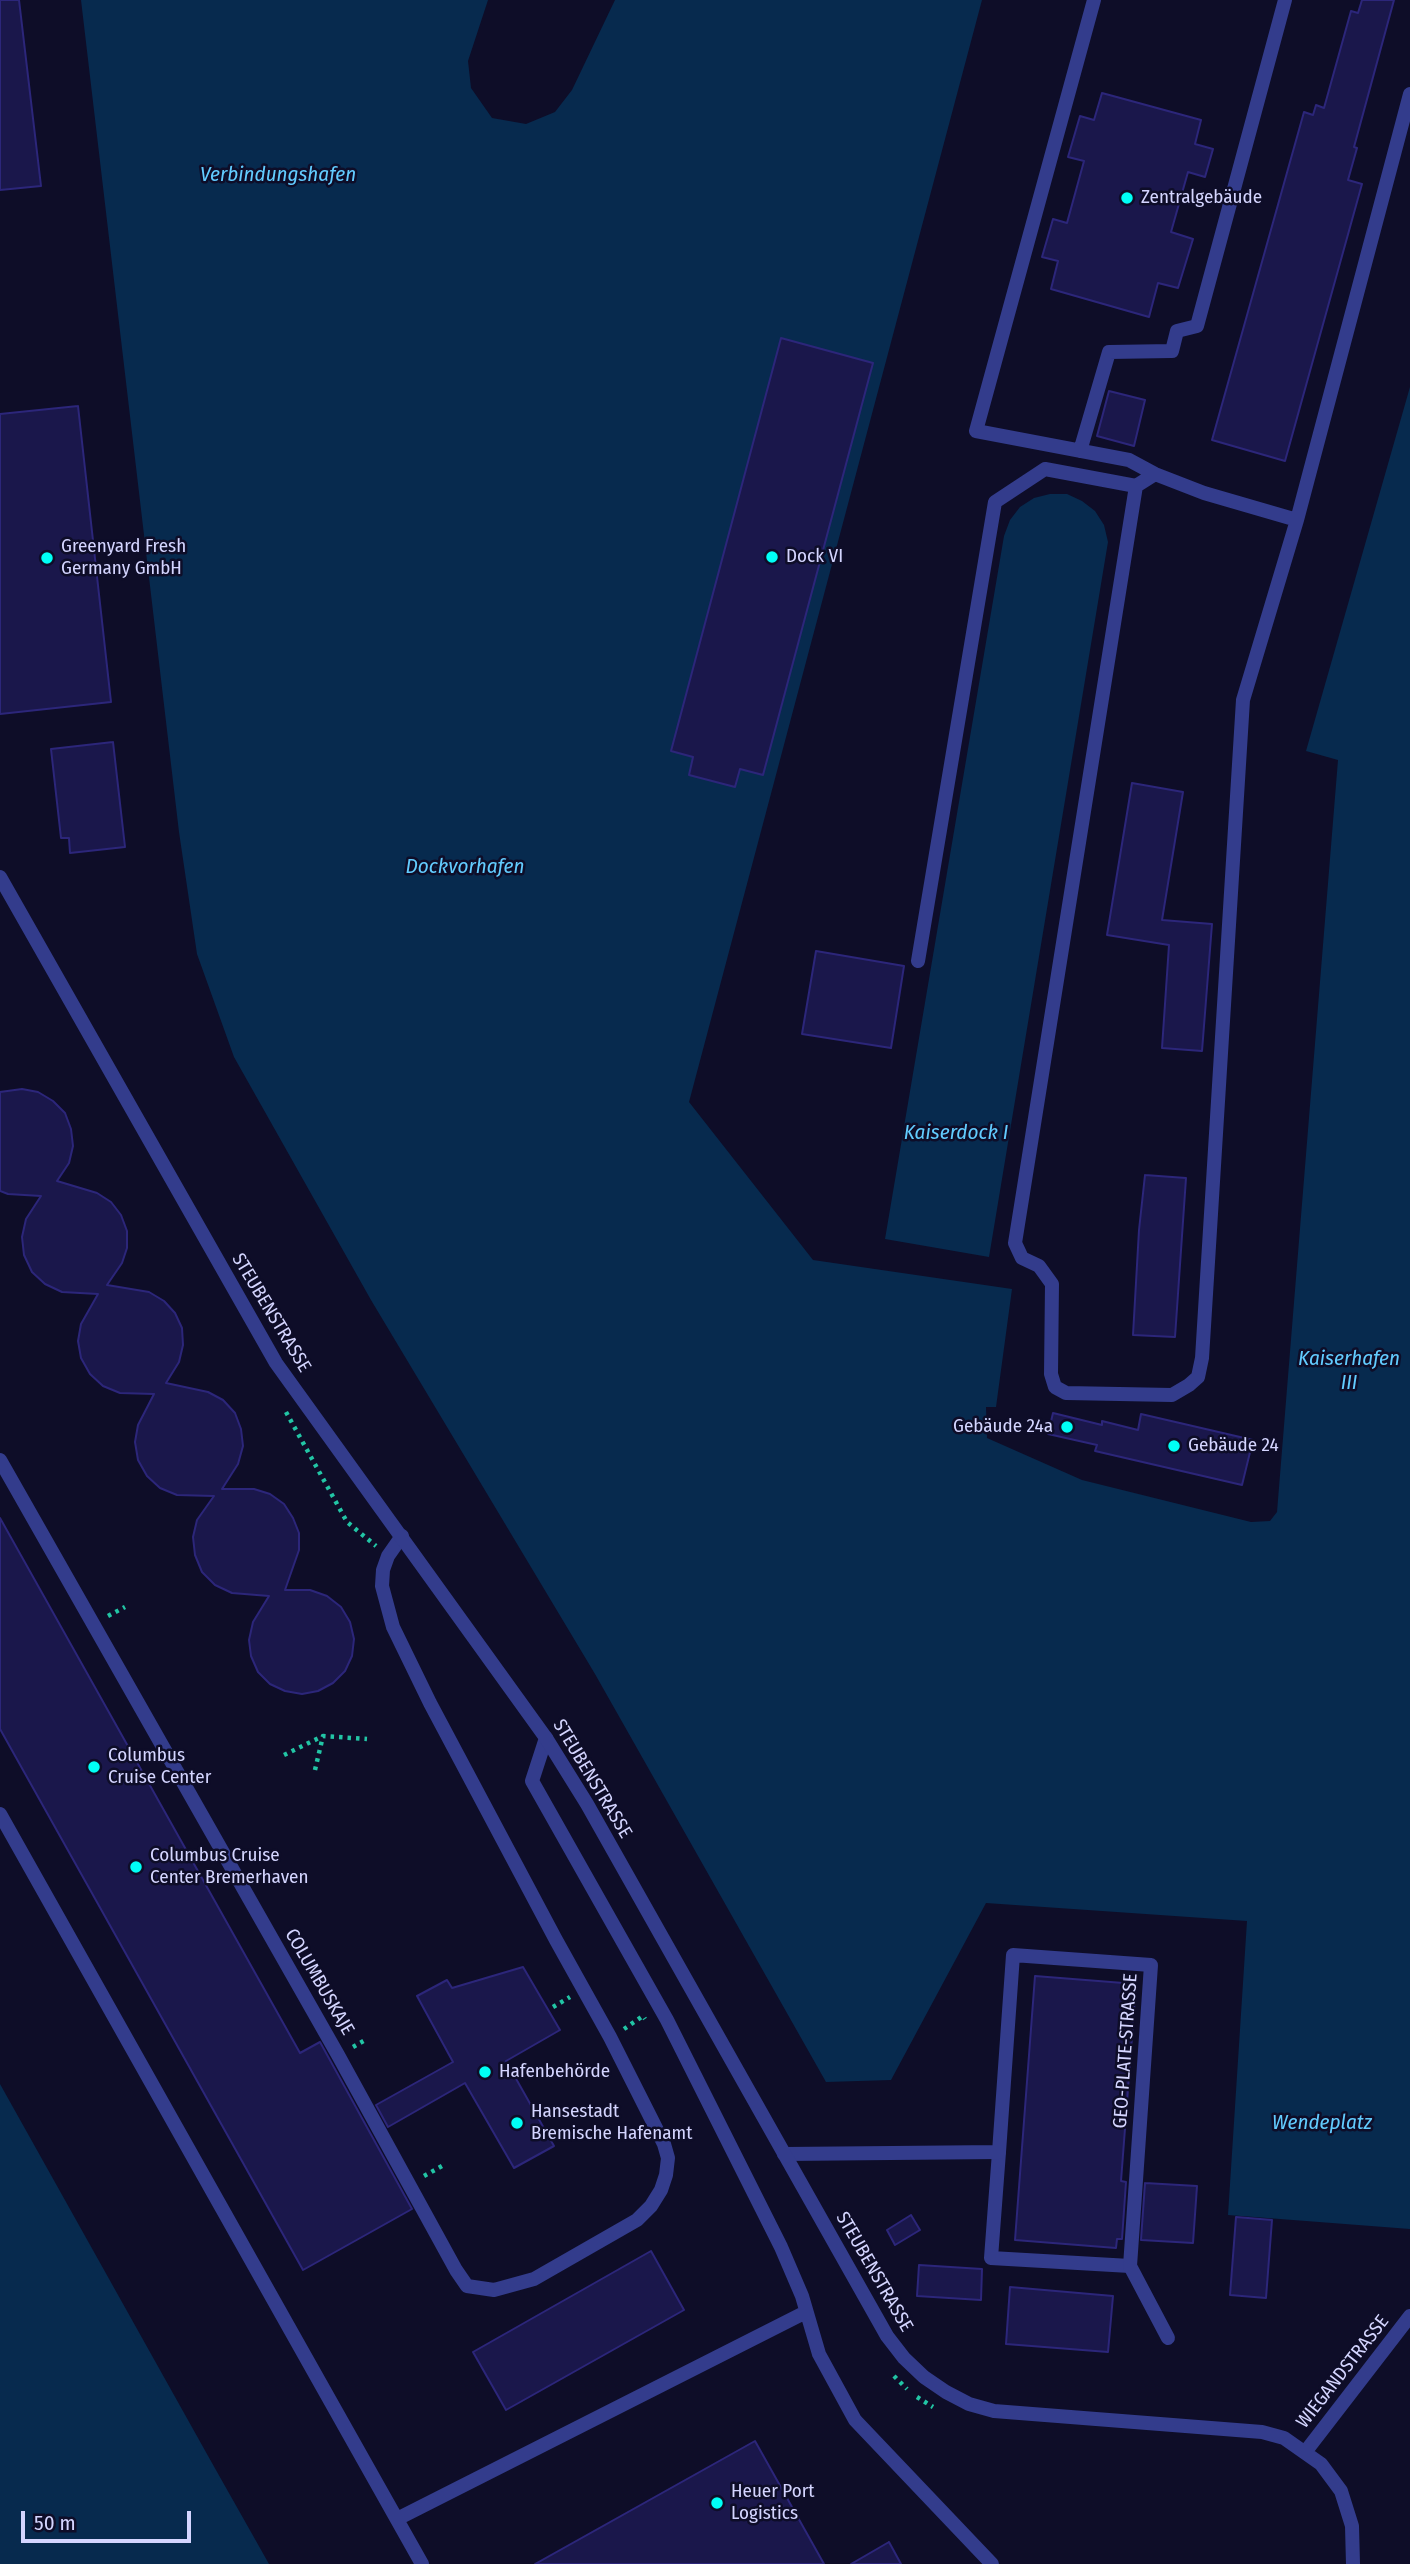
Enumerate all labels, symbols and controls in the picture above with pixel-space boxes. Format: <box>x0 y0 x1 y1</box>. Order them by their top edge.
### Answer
water label: Verbindungshafen <box>200 162 356 188</box>
place label: Zentralgebäude <box>1141 187 1262 209</box>
marker: Zentralgebäude <box>1119 190 1135 206</box>
place label: Greenyard Fresh Germany GmbH <box>61 536 186 580</box>
place label: Dock VI <box>786 546 843 568</box>
marker: Dock VI <box>764 549 780 565</box>
marker: Greenyard Fresh Germany GmbH <box>39 550 55 566</box>
water label: Dockvorhafen <box>406 854 524 880</box>
water label: Kaiserdock I <box>904 1120 1008 1146</box>
street label: STEUBENSTRASSE <box>227 1250 315 1376</box>
water label: Kaiserhafen III <box>1298 1346 1400 1396</box>
place label: Gebäude 24a <box>953 1416 1053 1438</box>
marker: Gebäude 24a <box>1059 1419 1075 1435</box>
place label: Gebäude 24 <box>1188 1435 1279 1457</box>
marker: Gebäude 24 <box>1166 1438 1182 1454</box>
street label: STEUBENSTRASSE <box>548 1716 636 1842</box>
place label: Columbus Cruise Center <box>108 1745 211 1789</box>
marker: Columbus Cruise Center <box>86 1759 102 1775</box>
place label: Columbus Cruise Center Bremerhaven <box>150 1845 308 1889</box>
marker: Columbus Cruise Center Bremerhaven <box>128 1859 144 1875</box>
street label: COLUMBUSKAJE <box>279 1925 359 2039</box>
street label: GEO-PLATE-STRASSE <box>1109 1973 1143 2129</box>
place label: Hafenbehörde <box>499 2061 610 2083</box>
marker: Hafenbehörde <box>477 2064 493 2080</box>
place label: Hansestadt Bremische Hafenamt <box>531 2101 692 2145</box>
water label: Wendeplatz <box>1272 2110 1372 2136</box>
marker: Hansestadt Bremische Hafenamt <box>509 2115 525 2131</box>
street label: STEUBENSTRASSE <box>831 2208 917 2336</box>
street label: WIEGANDSTRASSE <box>1292 2311 1394 2433</box>
place label: Heuer Port Logistics <box>731 2481 815 2525</box>
marker: Heuer Port Logistics <box>709 2495 725 2511</box>
scale bar <box>24 2498 194 2542</box>
text: 50 m <box>34 2510 76 2536</box>

